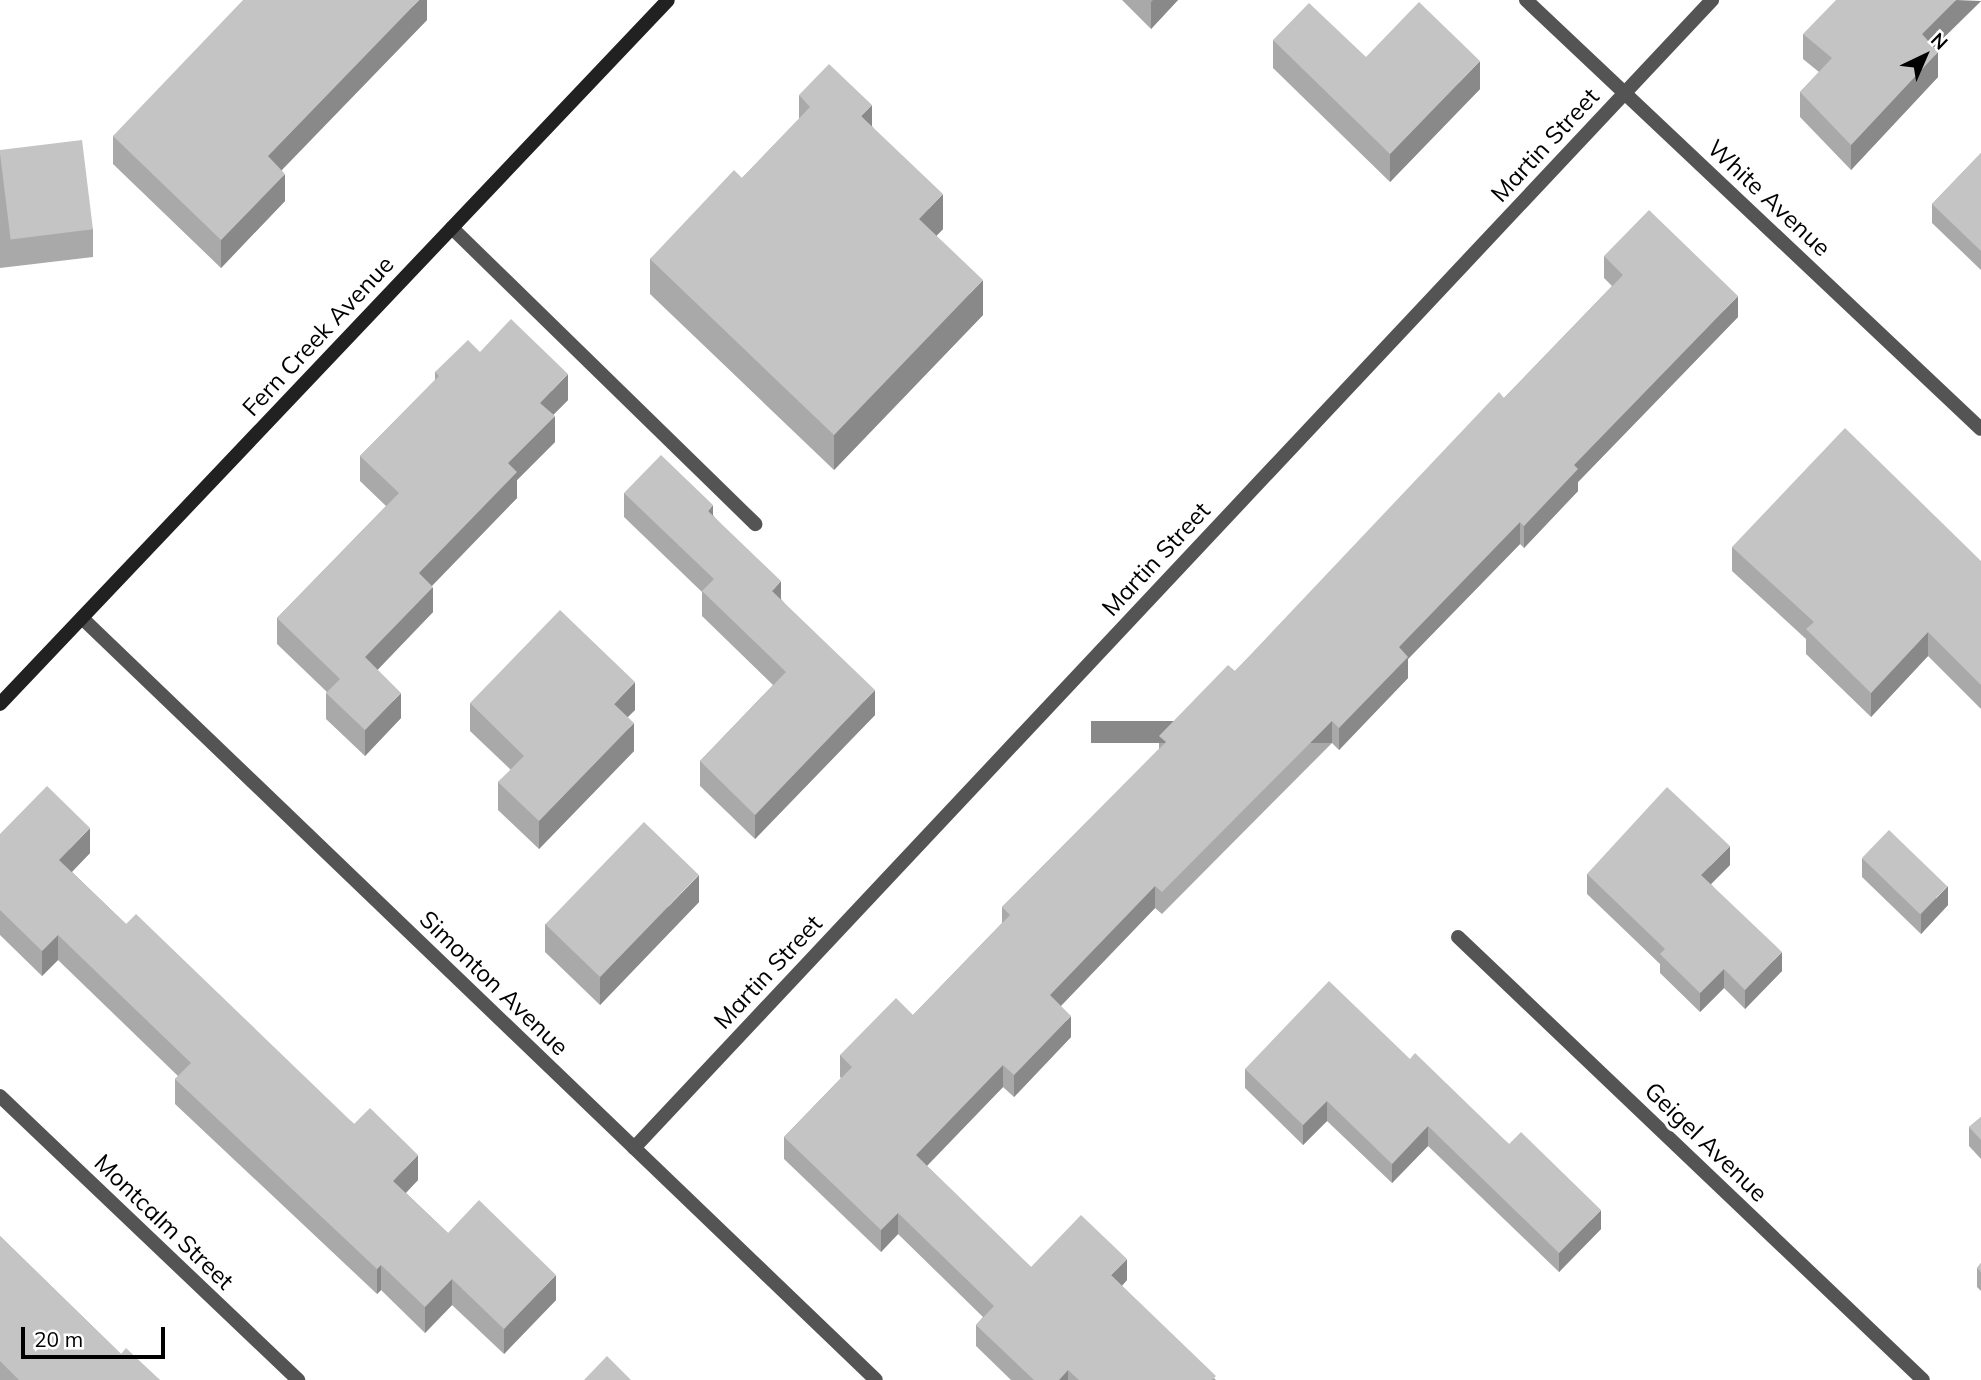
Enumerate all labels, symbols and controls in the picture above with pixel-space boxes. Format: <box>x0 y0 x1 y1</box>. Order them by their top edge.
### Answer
north arrow <box>1890 21 1960 91</box>
text: N <box>1926 27 1953 55</box>
street label: Martin Street <box>1485 82 1605 208</box>
street label: White Avenue <box>1702 134 1836 262</box>
street label: Fern Creek Avenue <box>236 250 400 422</box>
street label: Martin Street <box>1096 496 1216 622</box>
street label: Simonton Avenue <box>414 905 574 1061</box>
street label: Martin Street <box>708 909 828 1035</box>
street label: Geigel Avenue <box>1639 1076 1773 1208</box>
street label: Montcalm Street <box>88 1148 240 1296</box>
scale bar <box>24 1314 168 1358</box>
text: 20 m <box>34 1326 83 1352</box>

